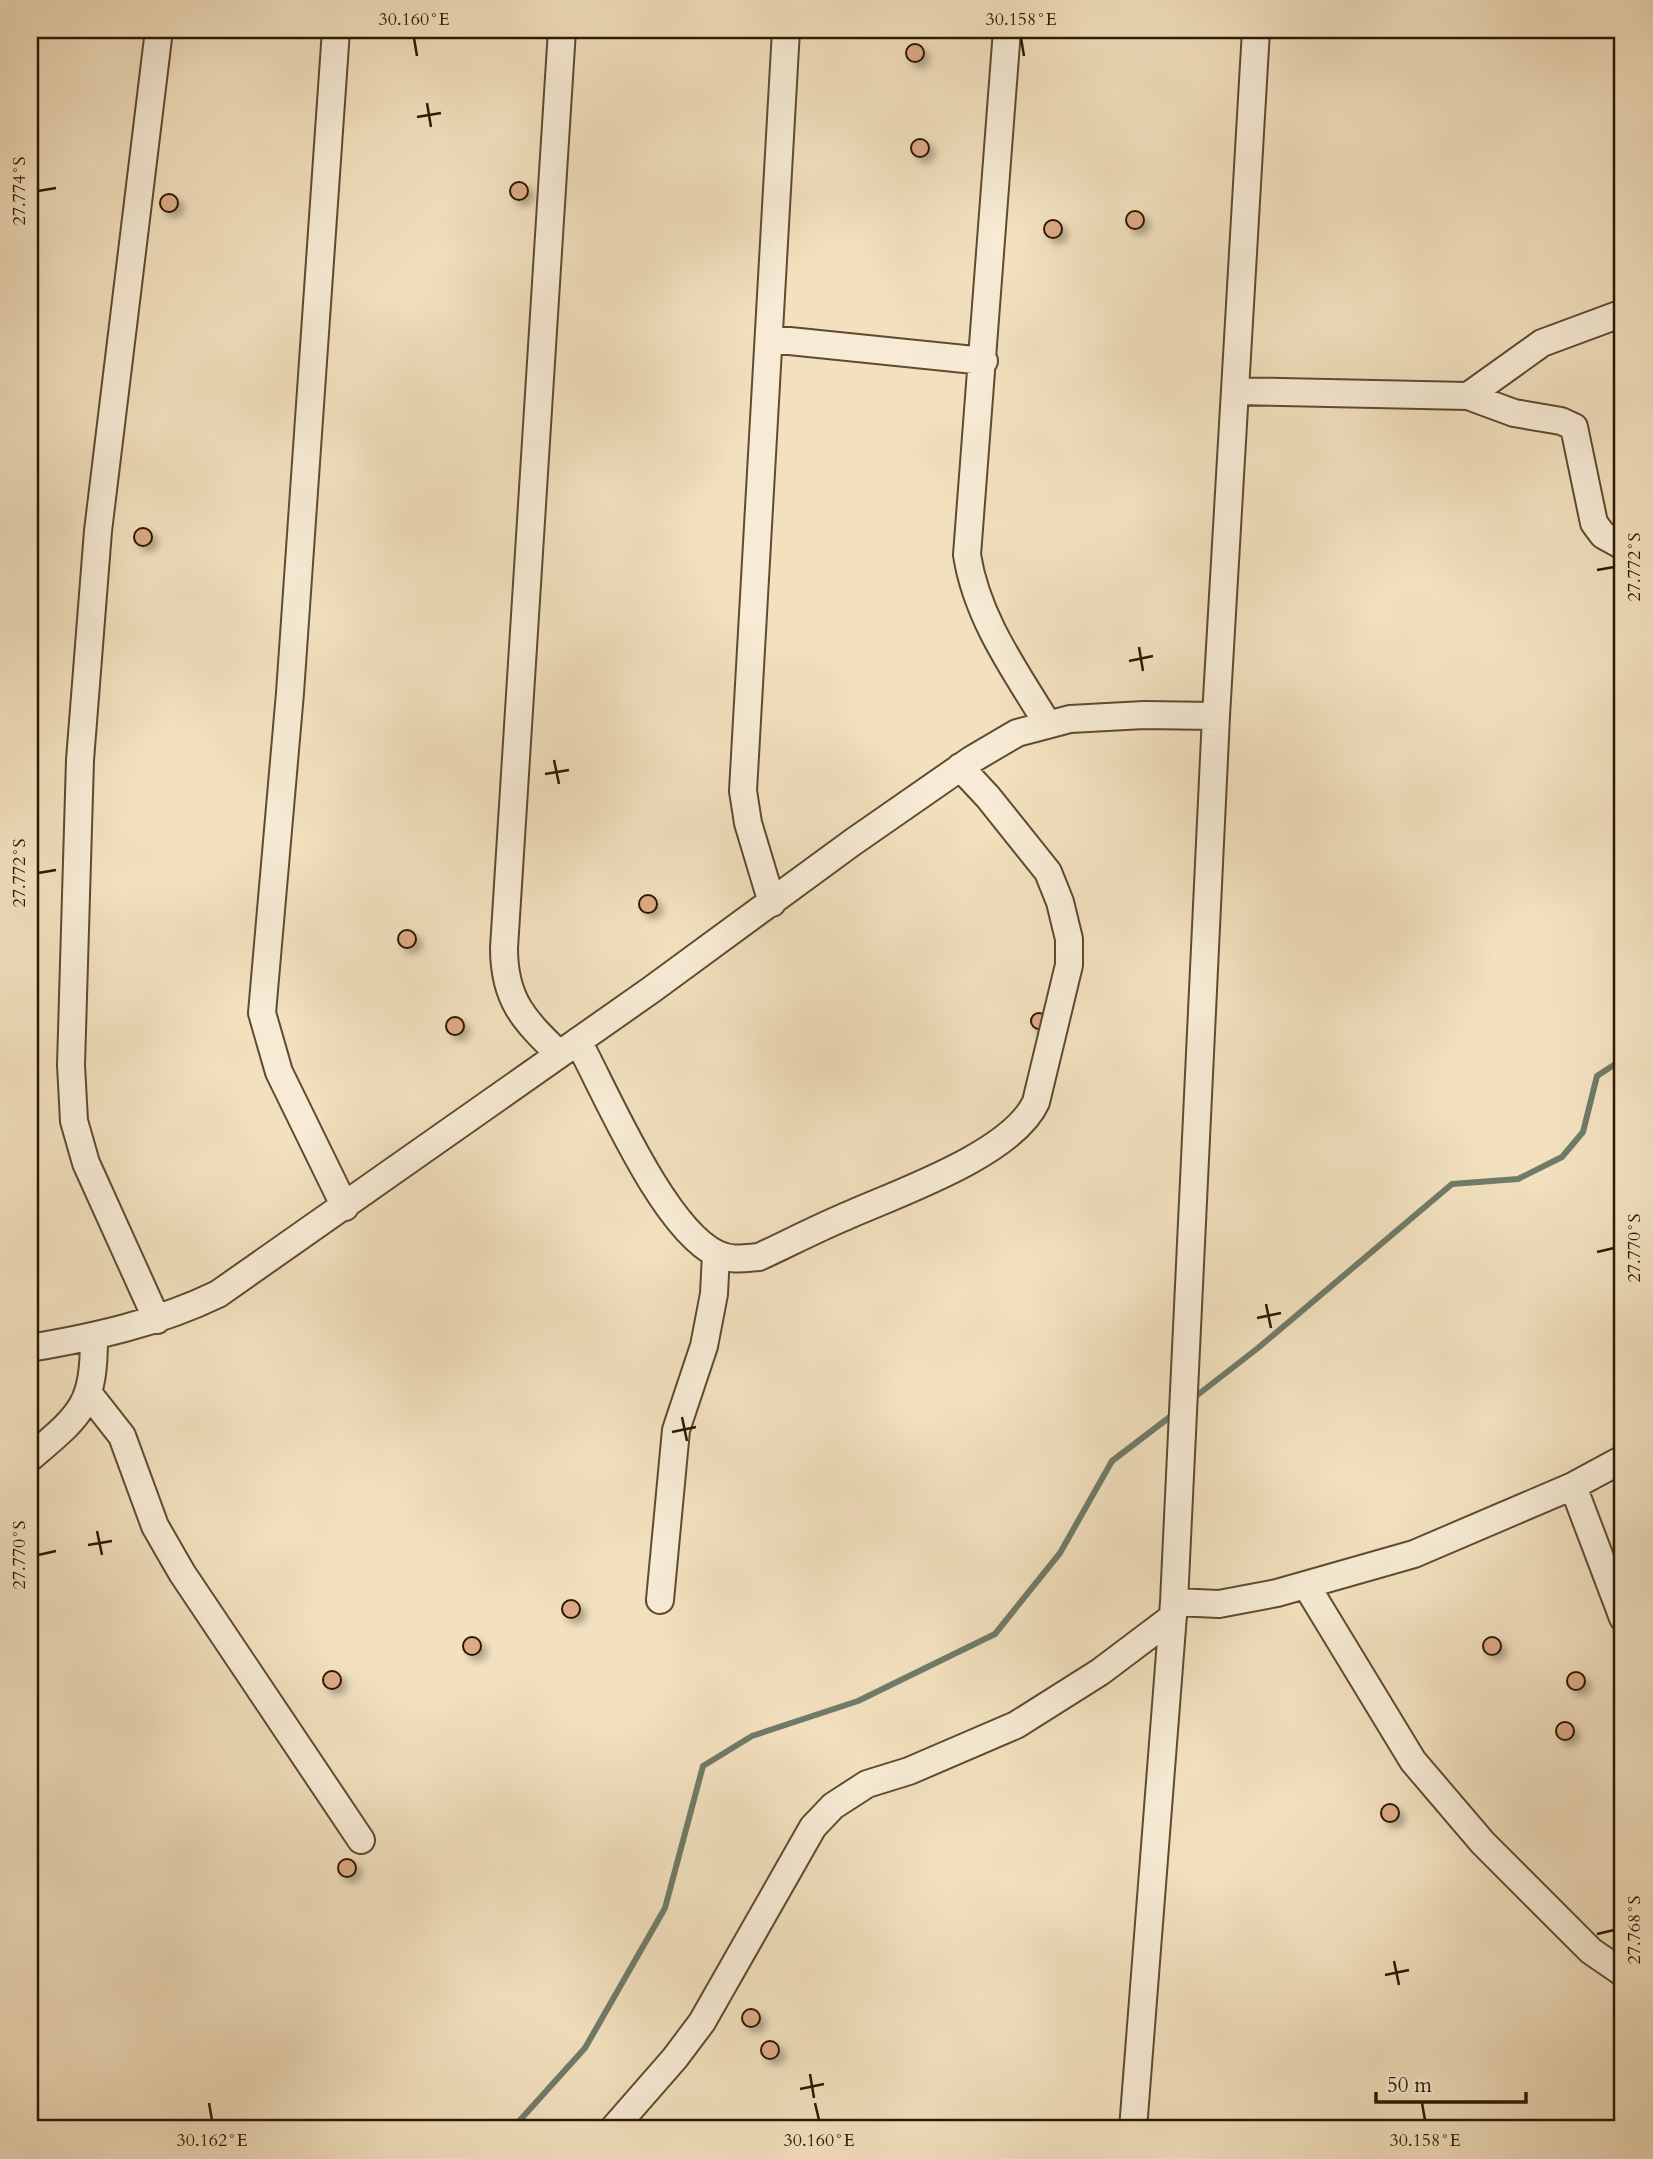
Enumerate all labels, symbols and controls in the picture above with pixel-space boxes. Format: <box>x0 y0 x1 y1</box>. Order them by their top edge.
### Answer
text: 30.160°E <box>379 7 450 32</box>
text: 30.158°E <box>986 7 1057 32</box>
text: 27.774°S <box>7 157 32 225</box>
text: 27.772°S <box>1622 533 1647 601</box>
text: 27.772°S <box>7 839 32 907</box>
text: 27.770°S <box>1622 1214 1647 1282</box>
text: 27.770°S <box>7 1521 32 1589</box>
text: 27.768°S <box>1622 1896 1647 1964</box>
scale bar <box>1376 2061 1527 2105</box>
text: 50 m <box>1387 2071 1432 2100</box>
text: 30.162°E <box>177 2128 248 2153</box>
text: 30.160°E <box>784 2128 855 2153</box>
text: 30.158°E <box>1390 2128 1461 2153</box>

